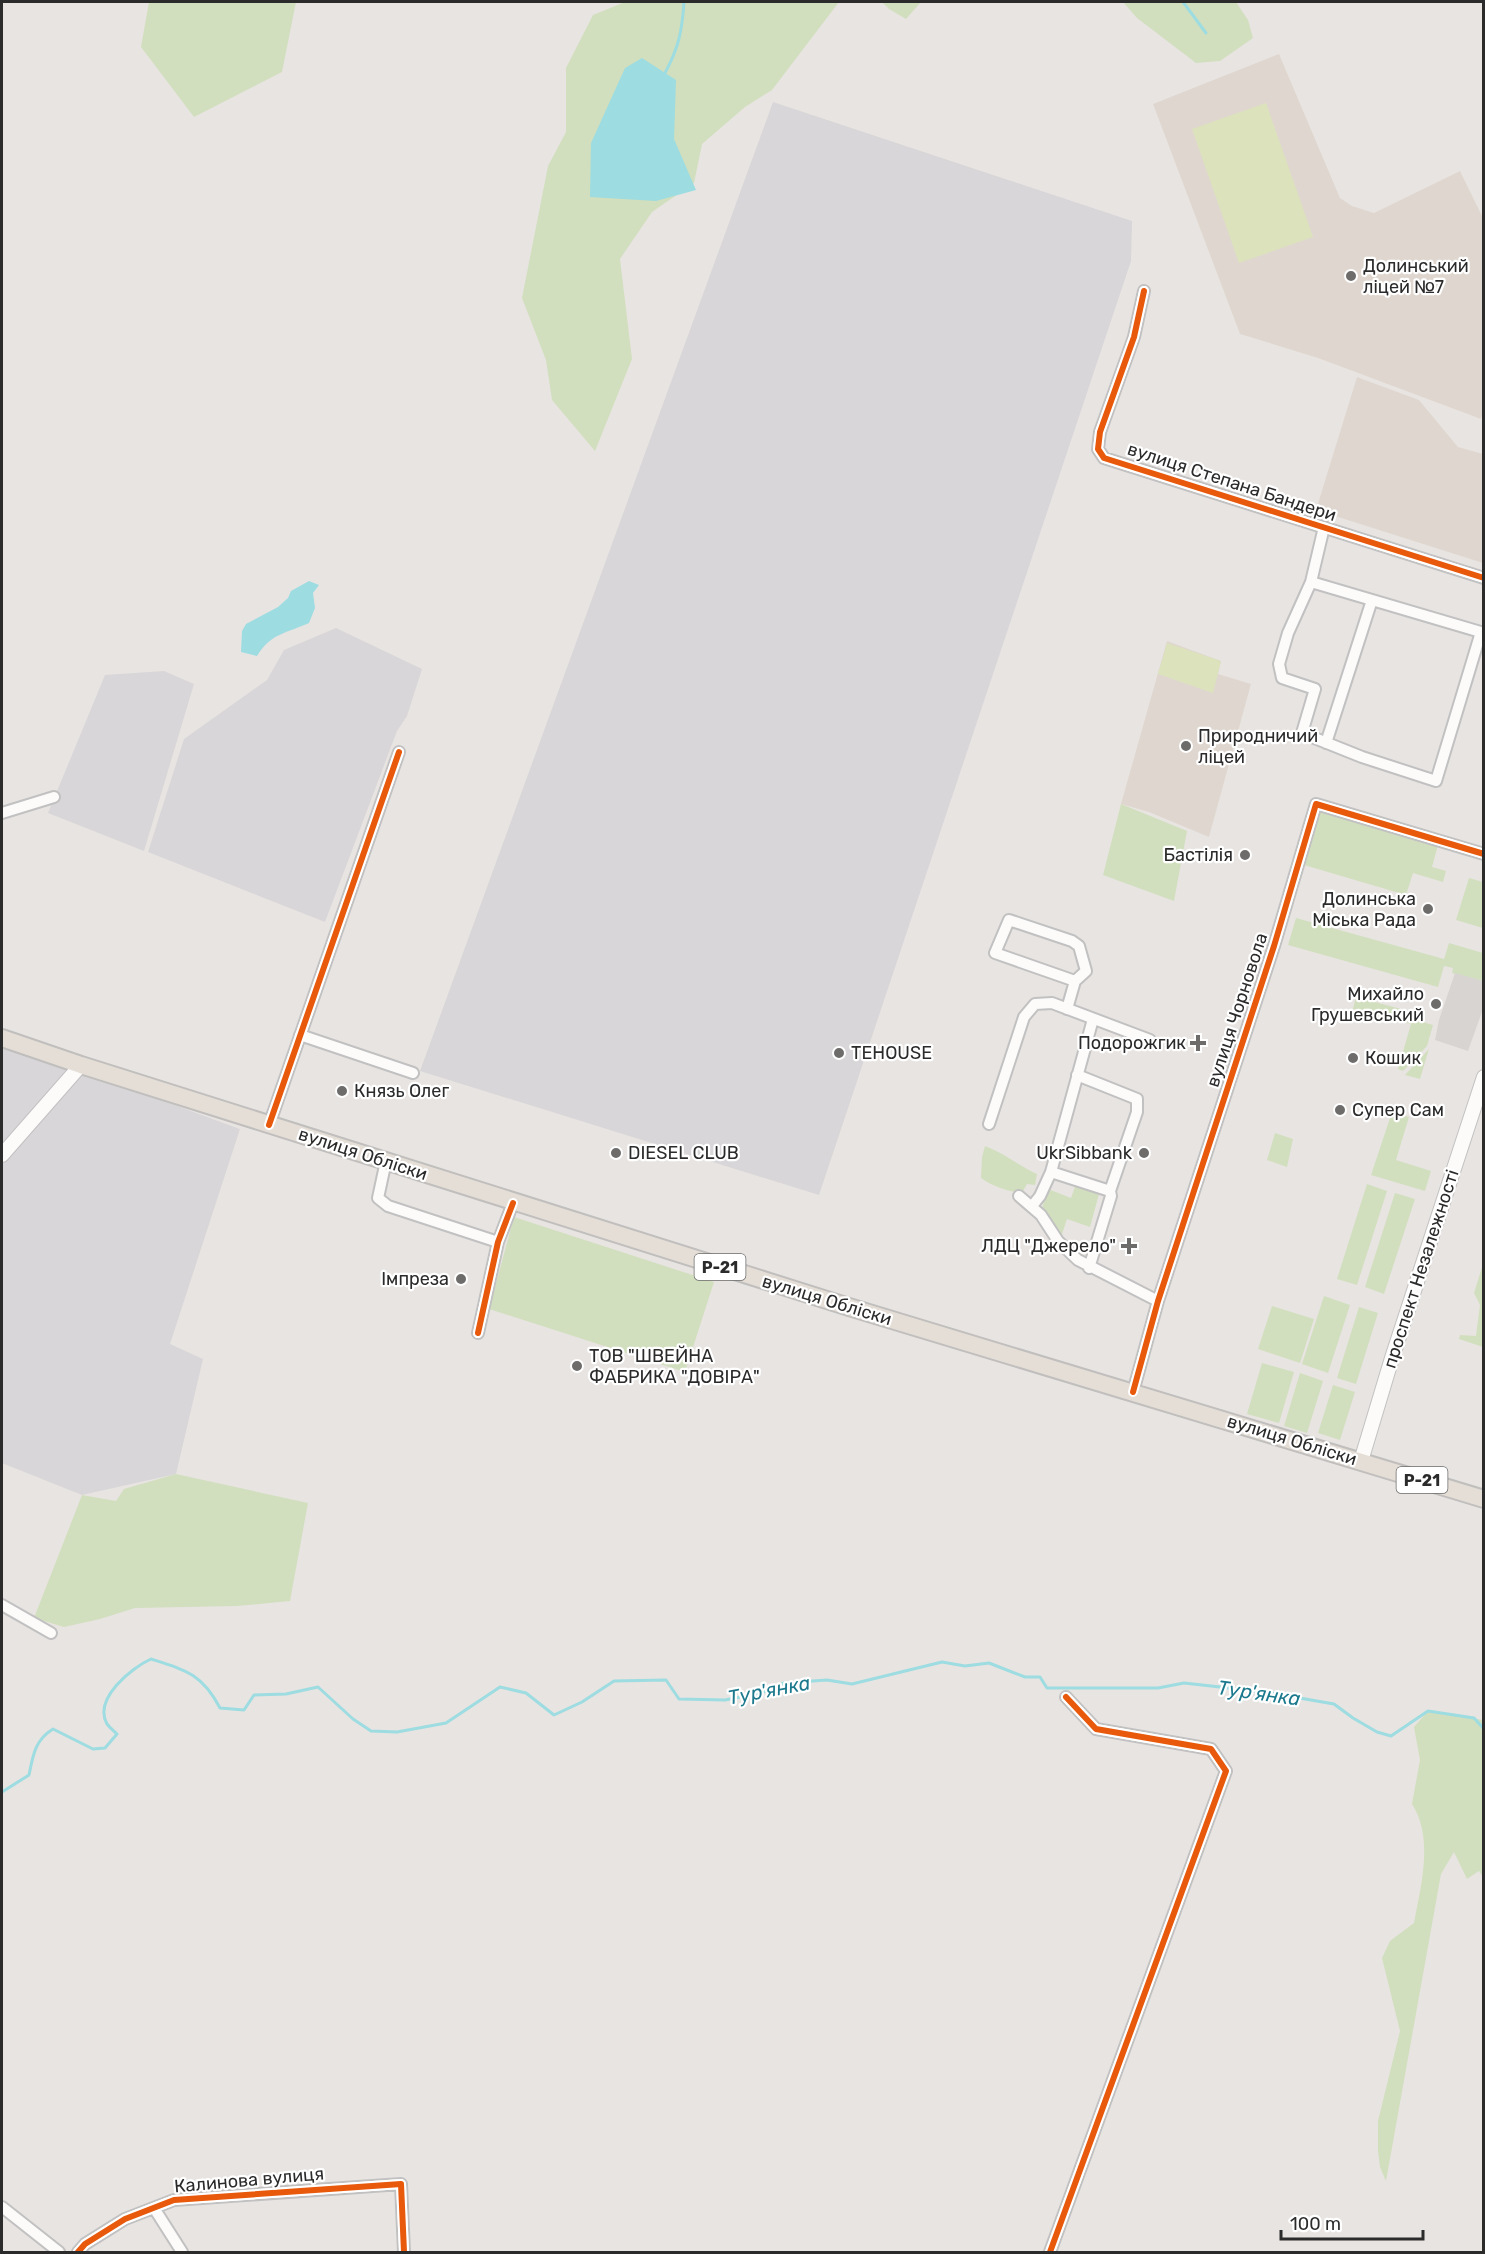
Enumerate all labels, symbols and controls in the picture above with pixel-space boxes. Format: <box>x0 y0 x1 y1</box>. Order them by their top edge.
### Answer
place label: Долинський ліцей №7 <box>1363 255 1469 298</box>
marker: Долинський ліцей №7 <box>1344 269 1358 283</box>
street label: вулиця Степана Бандери <box>1125 438 1339 526</box>
place label: Природничий ліцей <box>1198 725 1318 768</box>
marker: Природничий ліцей <box>1179 739 1193 753</box>
place label: Бастілія <box>1163 844 1233 866</box>
marker: Бастілія <box>1238 848 1252 862</box>
place label: Долинська Міська Рада <box>1312 888 1416 931</box>
marker: Долинська Міська Рада <box>1421 902 1435 916</box>
street label: вулиця Чорновола <box>1202 930 1272 1090</box>
place label: Михайло Грушевський <box>1311 983 1424 1026</box>
marker: Михайло Грушевський <box>1429 997 1443 1011</box>
place label: Подорожгик <box>1078 1032 1186 1054</box>
marker: Подорожгик <box>1191 1036 1205 1050</box>
place label: TEHOUSE <box>851 1042 932 1064</box>
marker: TEHOUSE <box>832 1046 846 1060</box>
place label: Кошик <box>1365 1047 1421 1069</box>
marker: Кошик <box>1346 1051 1360 1065</box>
place label: Князь Олег <box>354 1080 449 1102</box>
marker: Князь Олег <box>335 1084 349 1098</box>
place label: Супер Сам <box>1352 1099 1444 1121</box>
marker: Супер Сам <box>1333 1103 1347 1117</box>
street label: вулиця Обліски <box>296 1123 430 1185</box>
place label: DIESEL CLUB <box>628 1142 739 1164</box>
place label: UkrSibbank <box>1036 1142 1133 1164</box>
marker: DIESEL CLUB <box>609 1146 623 1160</box>
marker: UkrSibbank <box>1137 1146 1151 1160</box>
street label: проспект Незалежності <box>1378 1167 1464 1371</box>
place label: ЛДЦ "Джерело" <box>981 1235 1116 1257</box>
marker: ЛДЦ "Джерело" <box>1120 1237 1138 1255</box>
road number: Р-21 <box>694 1254 746 1280</box>
place label: Імпреза <box>381 1268 449 1290</box>
street label: вулиця Обліски <box>760 1270 894 1330</box>
marker: Імпреза <box>454 1272 468 1286</box>
place label: ТОВ "ШВЕЙНА ФАБРИКА "ДОВІРА" <box>589 1345 760 1388</box>
marker: ТОВ "ШВЕЙНА ФАБРИКА "ДОВІРА" <box>570 1359 584 1373</box>
street label: вулиця Обліски <box>1225 1410 1359 1470</box>
road number: Р-21 <box>1396 1467 1448 1493</box>
water label: Тур'янка <box>726 1670 813 1710</box>
water label: Тур'янка <box>1216 1675 1302 1711</box>
street label: Калинова вулиця <box>173 2162 325 2198</box>
scale bar <box>1281 2203 1424 2241</box>
text: 100 m <box>1290 2213 1341 2235</box>

